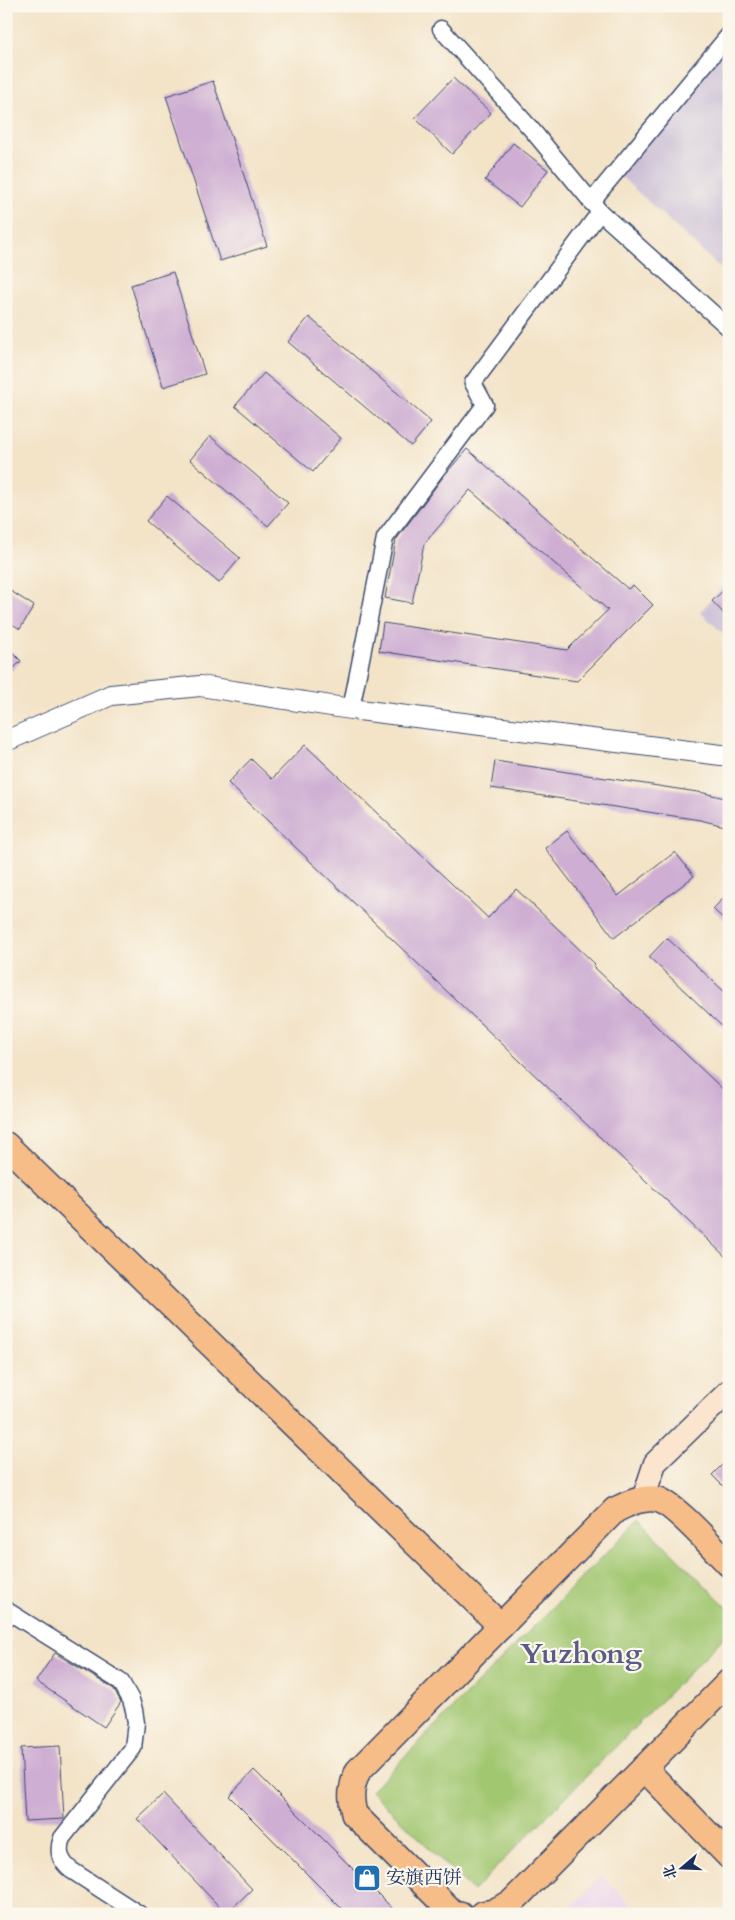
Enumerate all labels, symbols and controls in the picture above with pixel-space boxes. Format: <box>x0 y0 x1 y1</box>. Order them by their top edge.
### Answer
district label: Yuzhong <box>520 1634 643 1674</box>
north arrow <box>658 1842 708 1892</box>
text: 北 <box>659 1862 681 1882</box>
shop icon: 安旗西饼 <box>352 1863 382 1893</box>
place label: 安旗西饼 <box>386 1865 462 1891</box>

